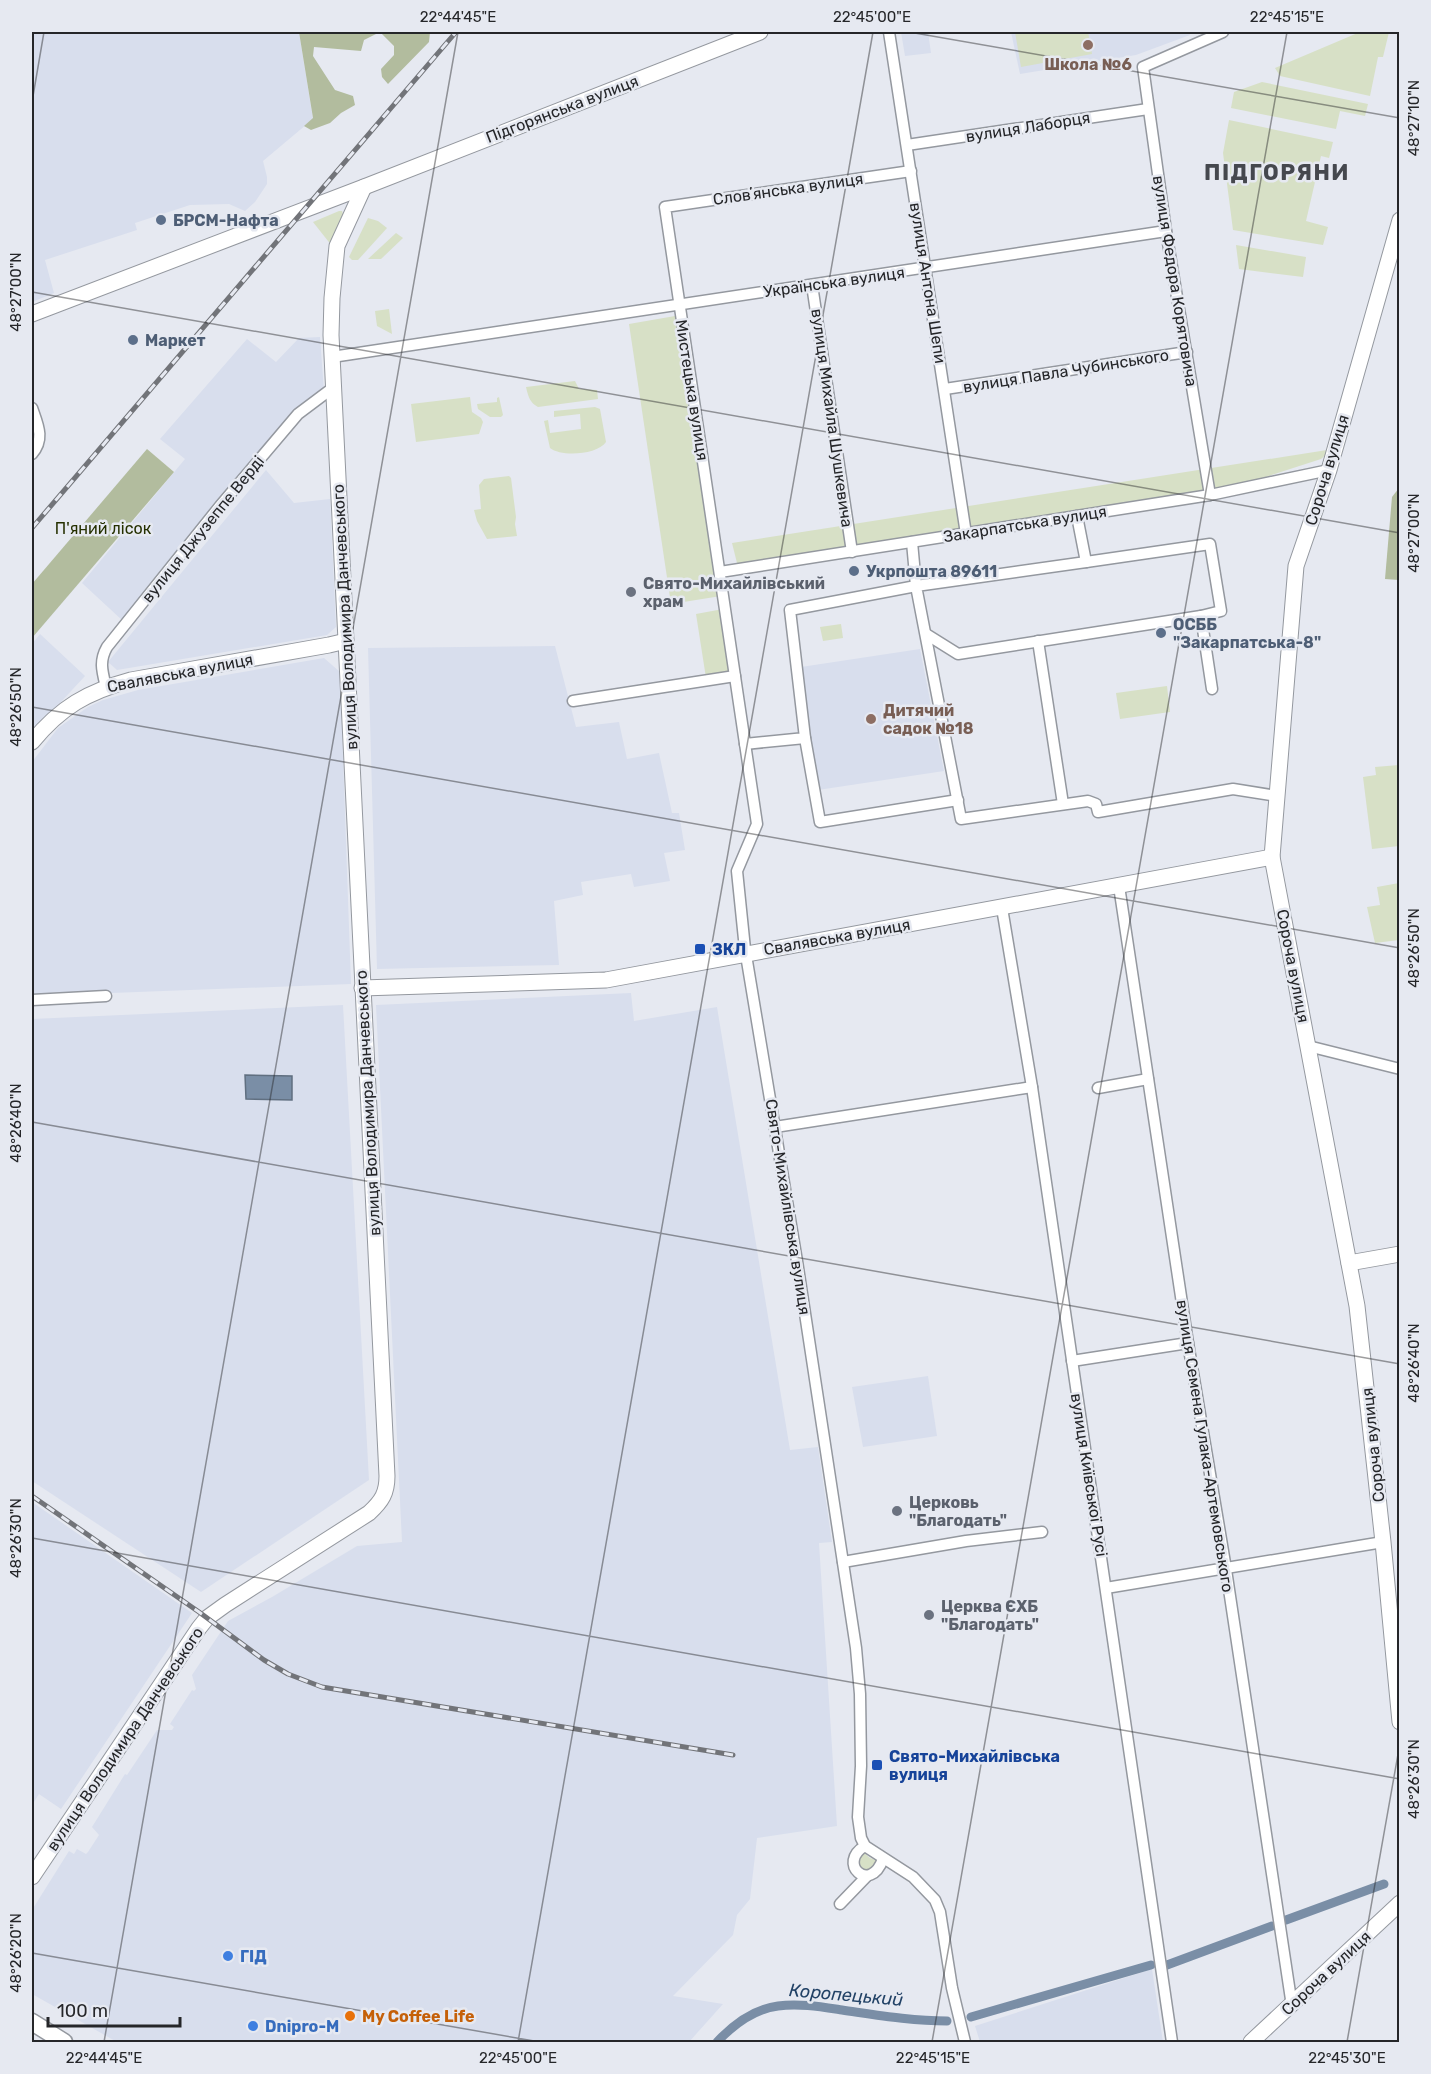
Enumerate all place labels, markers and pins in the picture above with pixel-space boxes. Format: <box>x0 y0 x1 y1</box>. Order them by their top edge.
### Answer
marker: Школа №6 <box>1081 38 1095 52</box>
place label: Школа №6 <box>1044 55 1132 74</box>
place label: БРСМ-Нафта <box>173 211 279 230</box>
marker: БРСМ-Нафта <box>154 213 168 227</box>
place label: Маркет <box>145 331 206 350</box>
marker: Маркет <box>126 333 140 347</box>
place label: Укрпошта 89611 <box>866 562 997 581</box>
marker: Укрпошта 89611 <box>847 564 861 578</box>
place label: Свято-Михайлівський храм <box>643 574 825 611</box>
marker: Свято-Михайлівський храм <box>624 585 638 599</box>
place label: ОСББ "Закарпатська-8" <box>1173 615 1321 652</box>
marker: ОСББ "Закарпатська-8" <box>1154 626 1168 640</box>
place label: Дитячий садок №18 <box>883 701 974 738</box>
marker: Дитячий садок №18 <box>864 712 878 726</box>
place label: ЗКЛ <box>712 940 746 959</box>
marker: ЗКЛ <box>693 942 707 956</box>
place label: Церковь "Благодать" <box>909 1493 1007 1530</box>
marker: Церковь "Благодать" <box>890 1504 904 1518</box>
place label: Церква ЄХБ "Благодать" <box>941 1597 1039 1634</box>
marker: Церква ЄХБ "Благодать" <box>922 1608 936 1622</box>
place label: Свято-Михайлівська вулиця <box>889 1747 1060 1784</box>
marker: Свято-Михайлівська вулиця <box>870 1758 884 1772</box>
place label: ГІД <box>240 1947 267 1966</box>
marker: ГІД <box>221 1949 235 1963</box>
place label: My Coffee Life <box>362 2007 475 2026</box>
marker: My Coffee Life <box>343 2009 357 2023</box>
place label: Dnipro-M <box>265 2017 339 2036</box>
marker: Dnipro-M <box>246 2019 260 2033</box>

